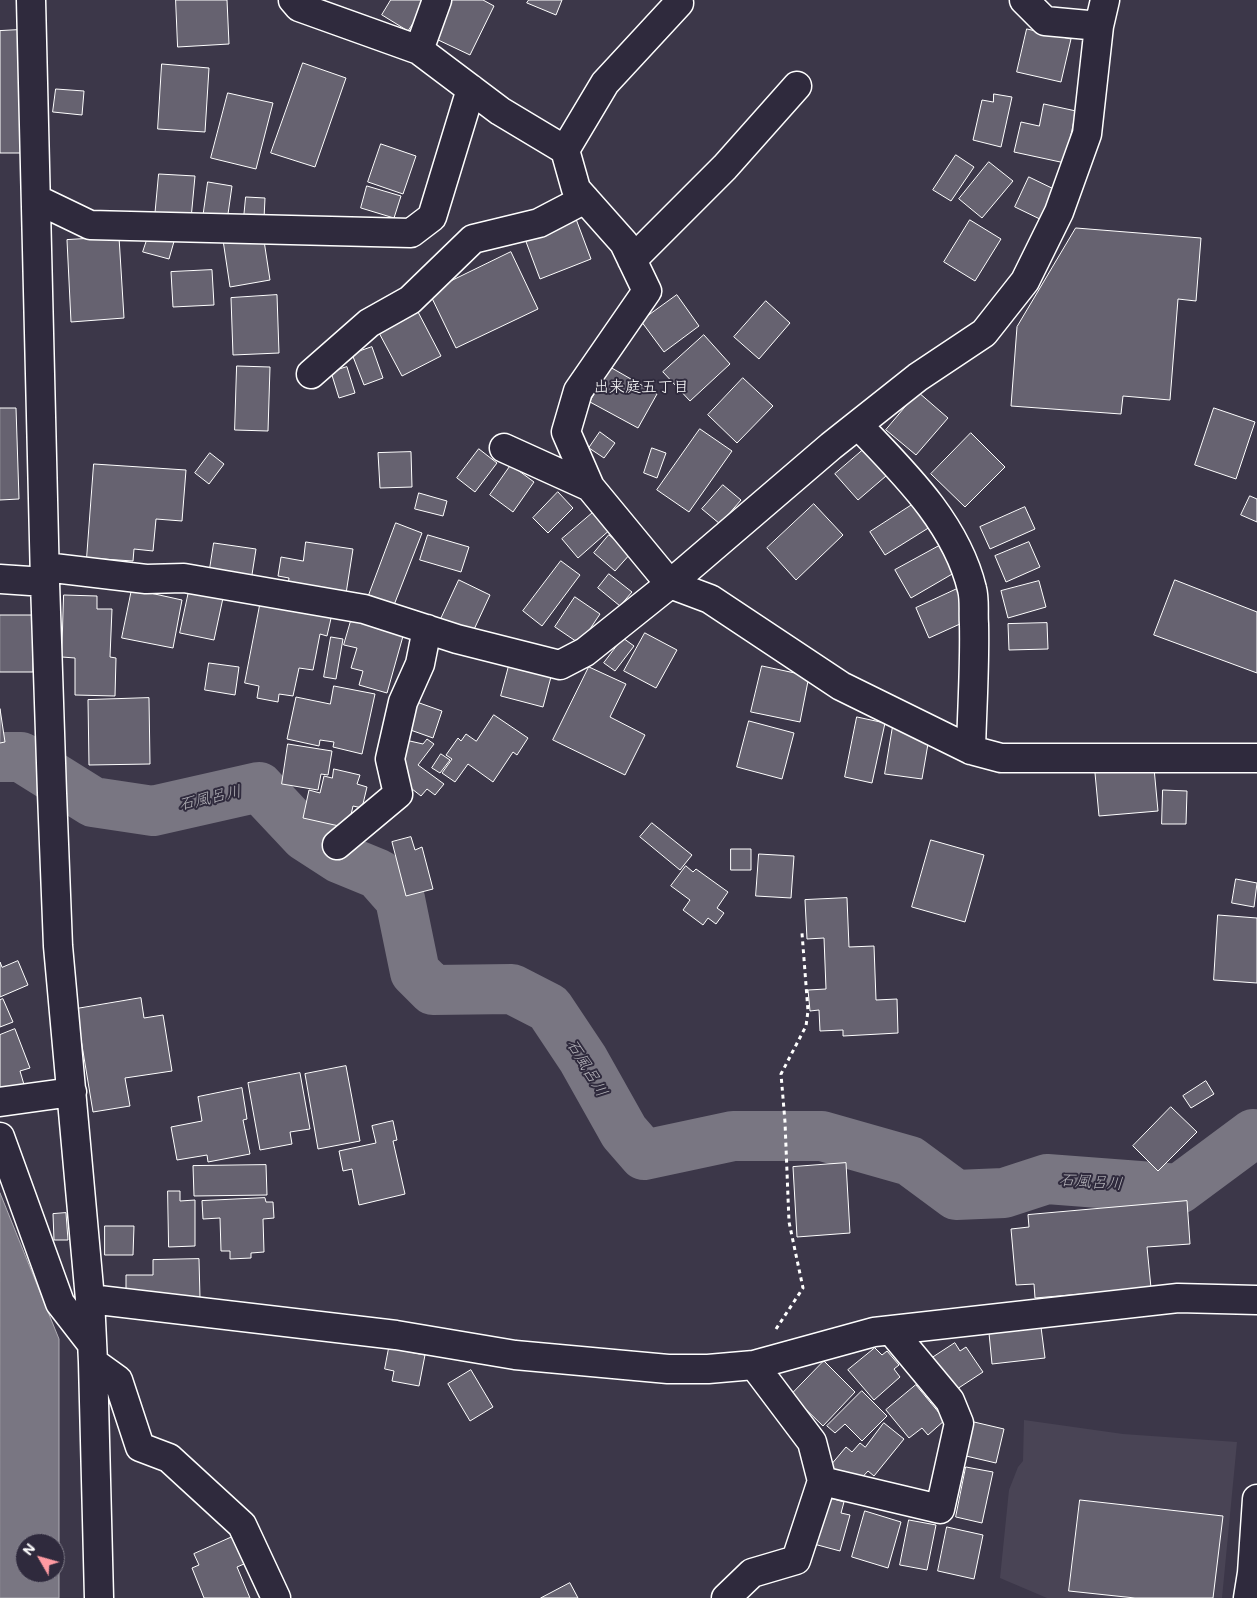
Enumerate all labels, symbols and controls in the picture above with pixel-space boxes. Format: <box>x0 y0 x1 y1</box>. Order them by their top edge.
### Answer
district label: 出来庭五丁目 <box>593 377 689 397</box>
water label: 石風呂川 <box>177 781 243 815</box>
water label: 石風呂川 <box>562 1036 612 1100</box>
water label: 石風呂川 <box>1058 1170 1124 1194</box>
north arrow <box>15 1533 65 1583</box>
text: N <box>18 1539 39 1559</box>

